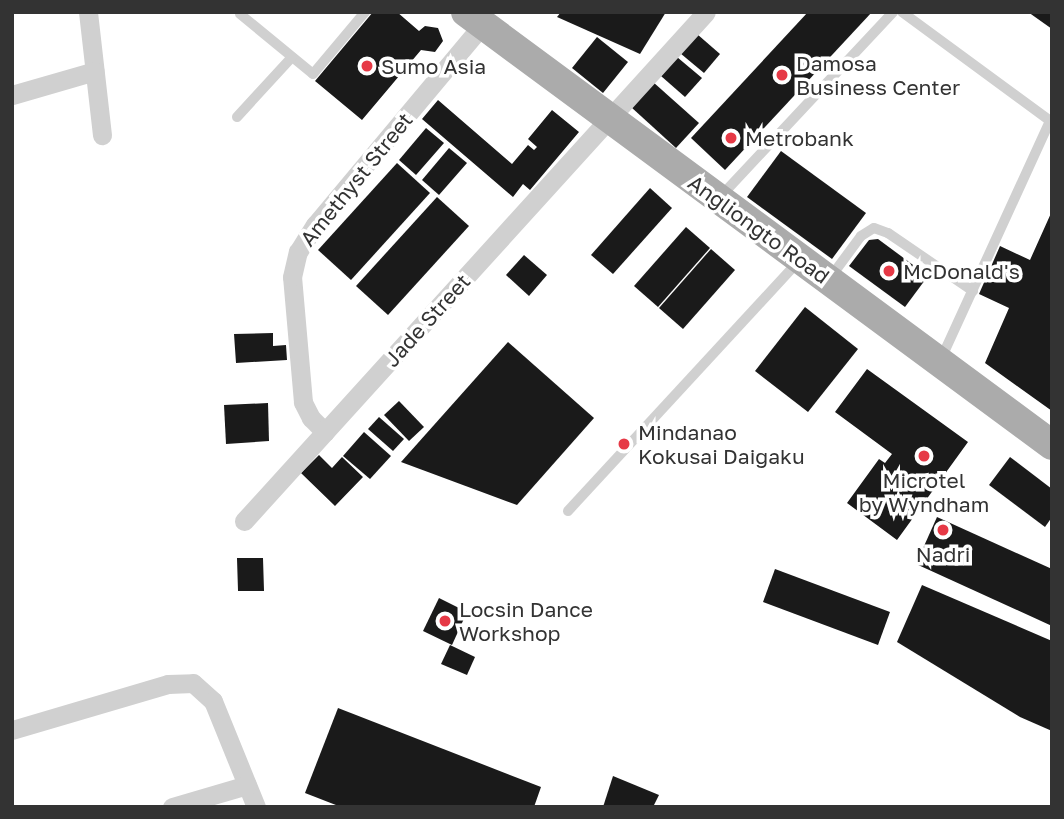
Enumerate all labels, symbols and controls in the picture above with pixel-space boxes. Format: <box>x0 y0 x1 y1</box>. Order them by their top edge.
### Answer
place label: Damosa Business Center <box>796 50 960 100</box>
place label: Sumo Asia <box>381 53 486 79</box>
marker: Sumo Asia <box>359 58 375 74</box>
marker: Damosa Business Center <box>774 67 790 83</box>
street label: Amethyst Street <box>294 107 418 251</box>
place label: Metrobank <box>745 125 854 151</box>
marker: Metrobank <box>723 130 739 146</box>
street label: Angliongto Road <box>683 169 835 289</box>
place label: McDonald's <box>903 258 1020 284</box>
marker: McDonald's <box>881 263 897 279</box>
street label: Jade Street <box>379 268 475 372</box>
place label: Mindanao Kokusai Daigaku <box>638 419 805 469</box>
marker: Mindanao Kokusai Daigaku <box>616 436 632 452</box>
marker: Microtel by Wyndham <box>916 448 932 464</box>
place label: Microtel by Wyndham <box>859 467 989 517</box>
marker: Nadri <box>935 522 951 538</box>
place label: Nadri <box>916 541 970 567</box>
place label: Locsin Dance Workshop <box>459 596 593 646</box>
marker: Locsin Dance Workshop <box>437 613 453 629</box>

